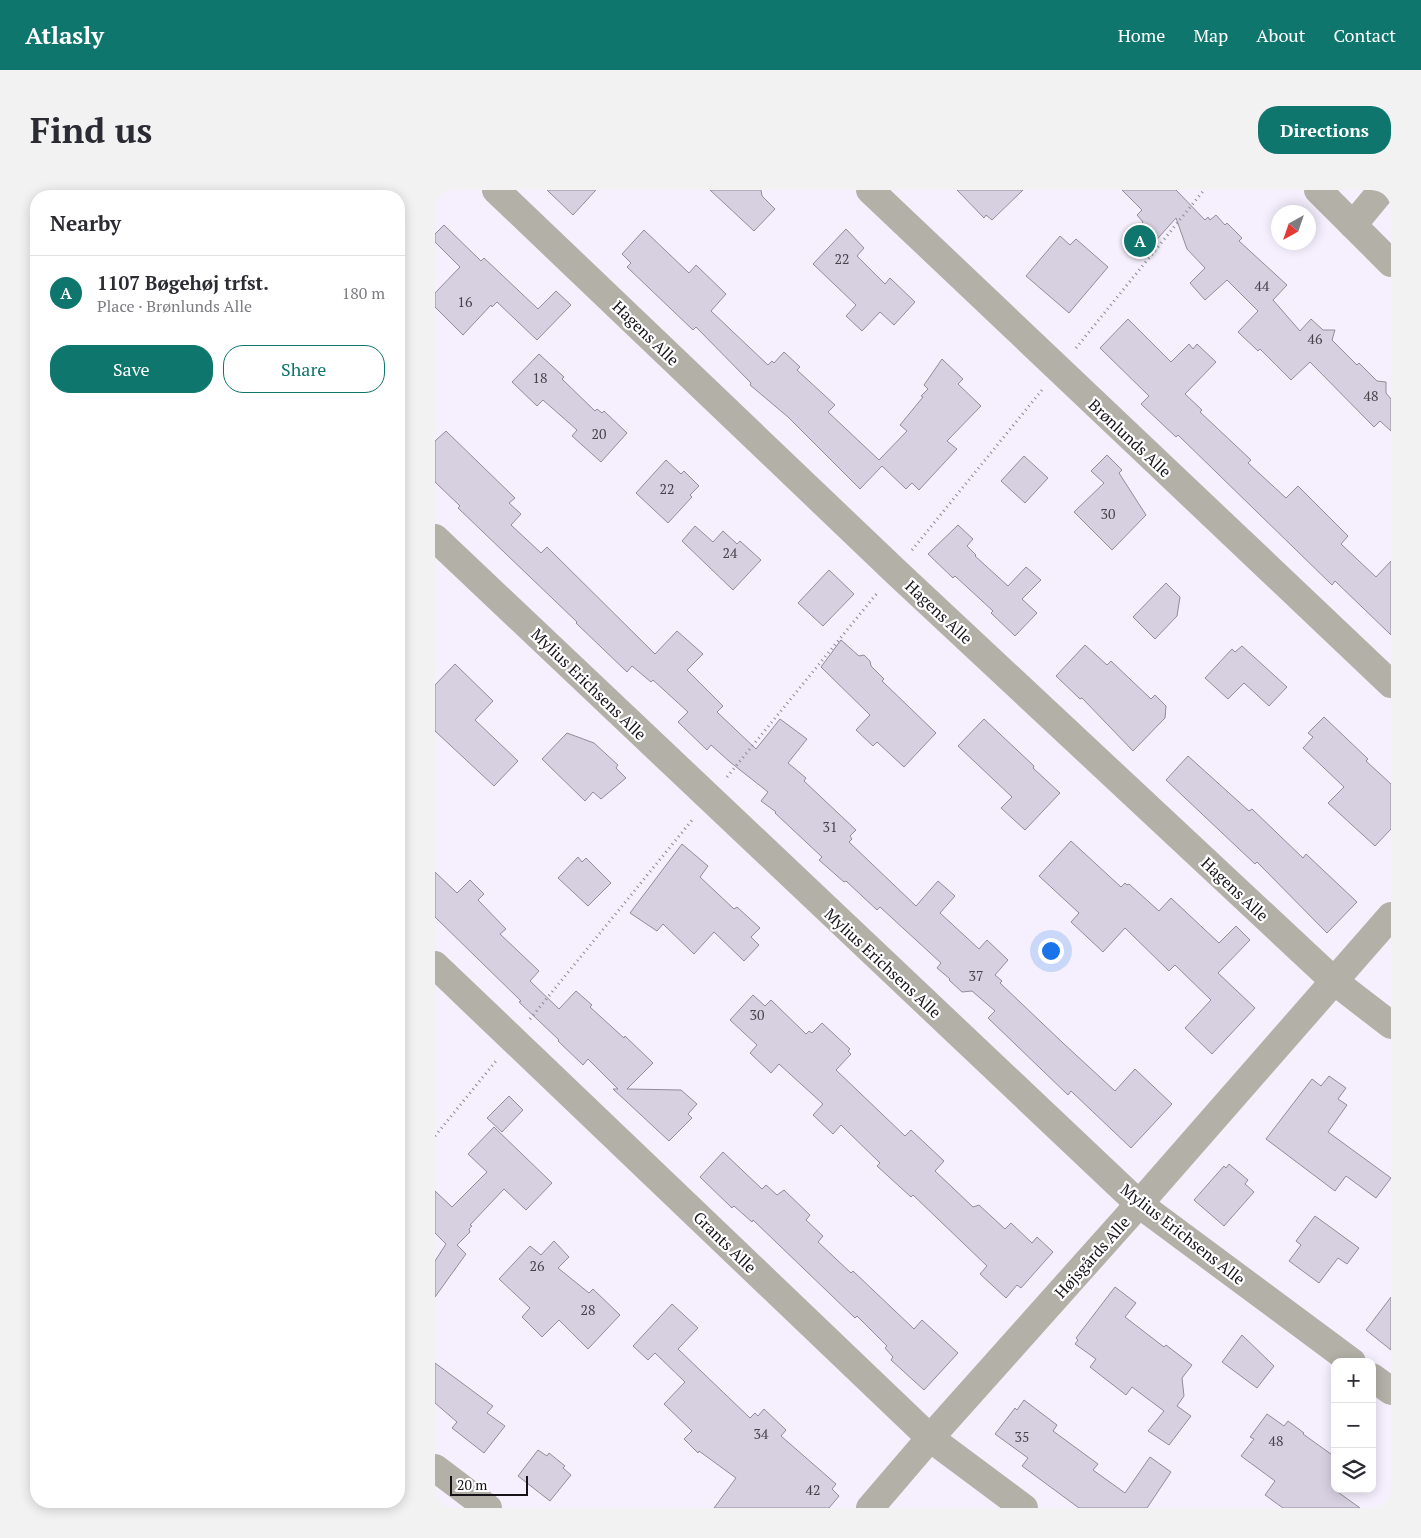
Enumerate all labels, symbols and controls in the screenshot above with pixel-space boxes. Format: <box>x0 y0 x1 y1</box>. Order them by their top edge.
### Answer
text: Atlasly <box>25 19 104 51</box>
text: Home <box>1118 23 1165 47</box>
text: Map <box>1193 23 1228 47</box>
text: About <box>1256 23 1305 47</box>
text: Contact <box>1333 23 1396 47</box>
button: Directions <box>1258 106 1391 154</box>
text: Find us <box>30 107 152 153</box>
north arrow <box>1271 205 1316 250</box>
text: Nearby <box>50 209 121 237</box>
pin: A <box>1124 222 1156 260</box>
house number: 22 <box>835 249 849 268</box>
text: 1107 Bøgehøj trfst. <box>97 270 269 295</box>
house number: 44 <box>1255 276 1270 295</box>
text: A <box>60 282 72 304</box>
text: 180 m <box>342 282 385 304</box>
house number: 16 <box>458 292 473 311</box>
text: Place · Brønlunds Alle <box>97 295 252 317</box>
street label: Hagens Alle <box>608 296 684 370</box>
house number: 46 <box>1308 329 1323 348</box>
button: Save <box>50 345 213 393</box>
button: Share <box>223 345 385 393</box>
house number: 18 <box>533 368 547 387</box>
house number: 48 <box>1364 386 1378 405</box>
street label: Brønlunds Alle <box>1084 394 1176 482</box>
house number: 20 <box>592 424 606 443</box>
house number: 22 <box>660 479 674 498</box>
house number: 30 <box>1101 504 1115 523</box>
house number: 24 <box>723 543 738 562</box>
street label: Hagens Alle <box>900 575 978 649</box>
street label: Mylius Erichsens Alle <box>527 623 651 745</box>
house number: 31 <box>823 817 837 836</box>
street label: Hagens Alle <box>1196 852 1274 926</box>
street label: Mylius Erichsens Alle <box>820 903 946 1023</box>
your location <box>1038 938 1064 964</box>
house number: 37 <box>969 966 983 985</box>
house number: 30 <box>750 1005 764 1024</box>
street label: Mylius Erichsens Alle <box>1116 1178 1250 1290</box>
street label: Grants Alle <box>689 1206 761 1278</box>
street label: Højsgårds Alle <box>1049 1211 1135 1303</box>
house number: 26 <box>530 1256 545 1275</box>
house number: 28 <box>581 1300 595 1319</box>
map controls <box>1331 1358 1376 1493</box>
button: + <box>1331 1358 1376 1403</box>
button: − <box>1331 1403 1376 1448</box>
house number: 34 <box>754 1424 769 1443</box>
house number: 35 <box>1015 1427 1029 1446</box>
house number: 48 <box>1269 1431 1283 1450</box>
button: layers <box>1331 1448 1376 1493</box>
scale bar <box>450 1473 527 1496</box>
text: 20 m <box>457 1475 487 1494</box>
house number: 42 <box>806 1480 820 1499</box>

